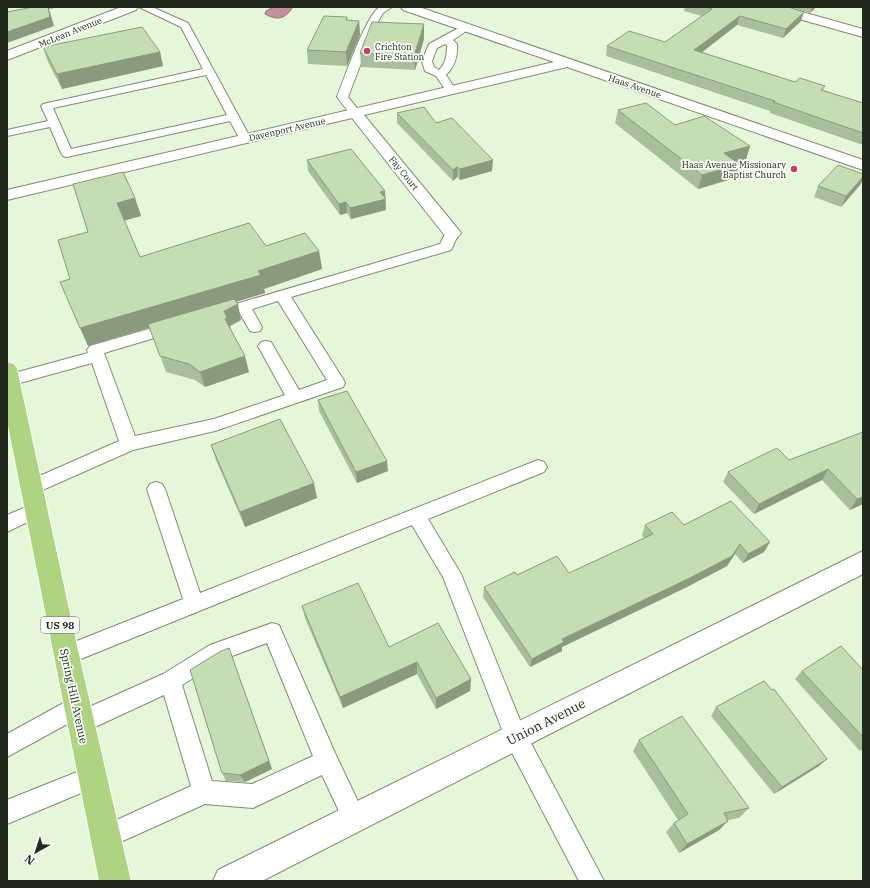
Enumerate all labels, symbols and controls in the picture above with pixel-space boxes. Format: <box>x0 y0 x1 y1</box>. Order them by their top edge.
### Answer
street label: McLean Avenue <box>37 14 103 50</box>
place label: Crichton Fire Station <box>375 41 425 62</box>
marker: Crichton Fire Station <box>362 46 372 56</box>
street label: Haas Avenue <box>607 72 663 100</box>
street label: Davenport Avenue <box>248 115 326 143</box>
street label: Fay Court <box>387 154 421 192</box>
place label: Haas Avenue Missionary Baptist Church <box>682 159 786 180</box>
marker: Haas Avenue Missionary Baptist Church <box>789 164 799 174</box>
road number: US 98 <box>41 617 79 633</box>
street label: Spring Hill Avenue <box>57 647 91 745</box>
street label: Union Avenue <box>504 695 588 749</box>
north arrow <box>16 832 56 872</box>
text: N <box>22 851 37 868</box>

